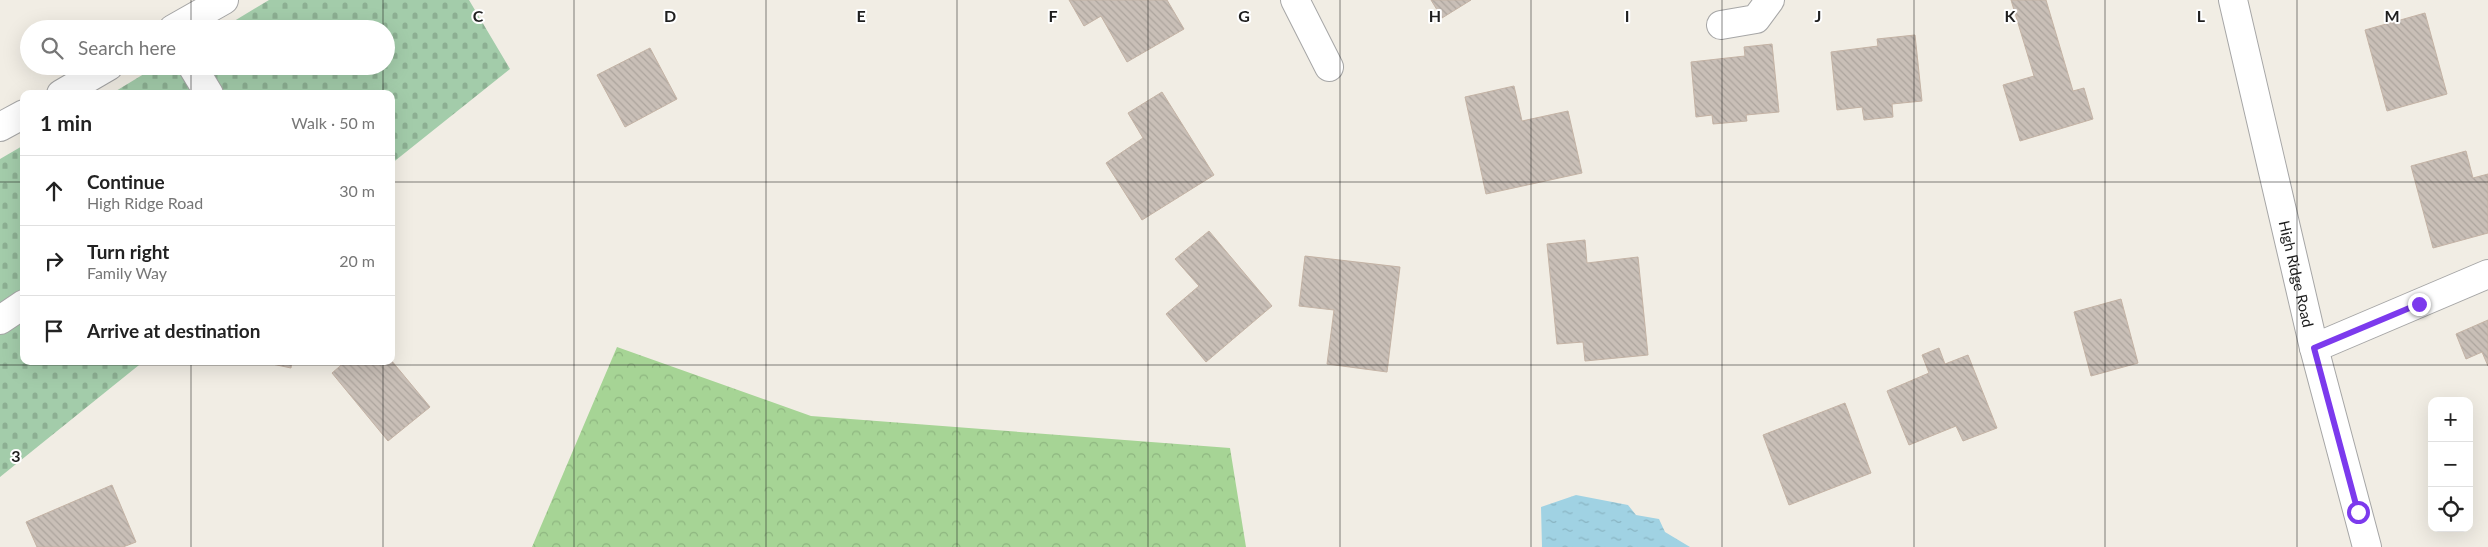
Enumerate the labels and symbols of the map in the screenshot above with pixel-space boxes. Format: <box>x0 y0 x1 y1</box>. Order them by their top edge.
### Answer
text: C <box>473 6 484 25</box>
text: D <box>664 6 676 25</box>
text: E <box>856 6 866 25</box>
text: F <box>1048 6 1058 25</box>
text: G <box>1238 6 1250 25</box>
text: H <box>1429 6 1441 25</box>
text: I <box>1625 6 1629 25</box>
text: J <box>1815 6 1821 25</box>
text: K <box>2005 6 2017 25</box>
text: L <box>2197 6 2206 25</box>
text: M <box>2384 6 2400 25</box>
street label: High Ridge Road <box>2276 219 2318 329</box>
route end <box>2408 293 2431 316</box>
text: 3 <box>11 446 21 465</box>
route start <box>2347 501 2370 524</box>

